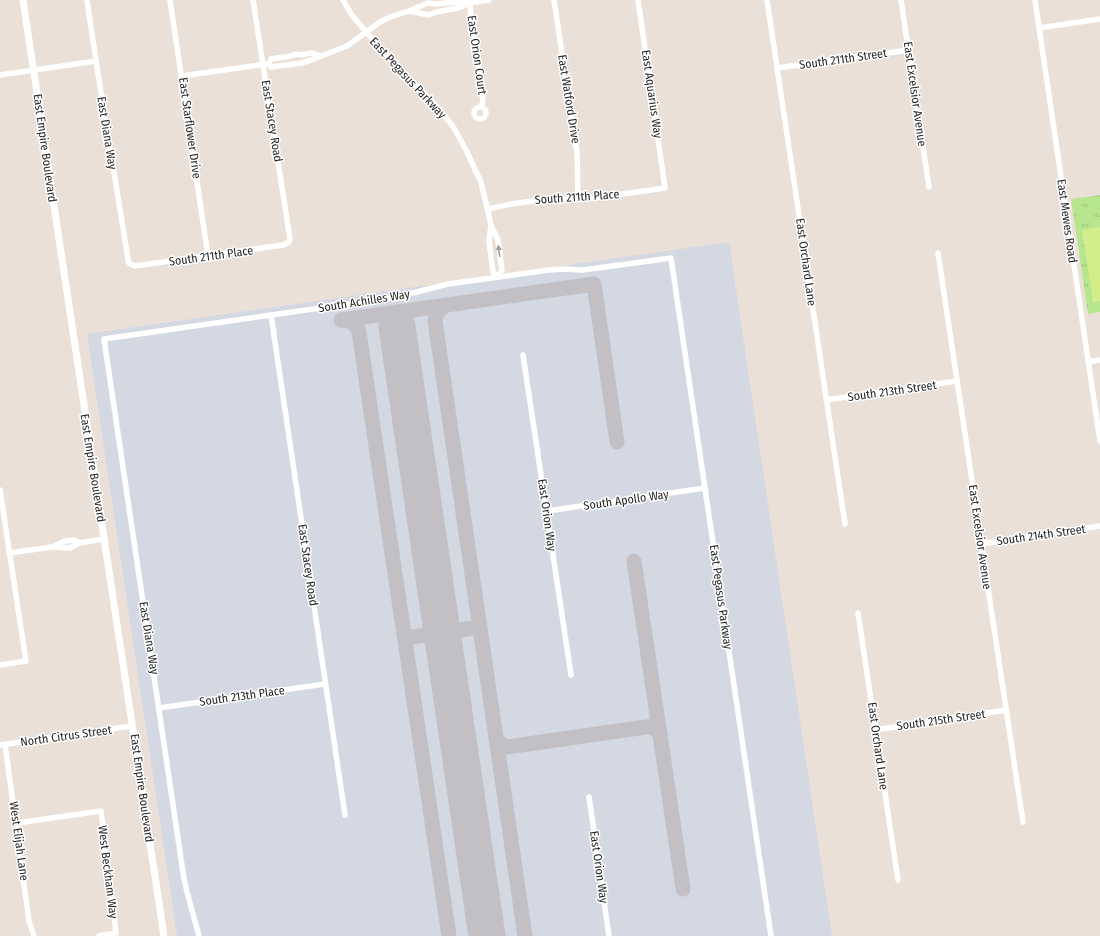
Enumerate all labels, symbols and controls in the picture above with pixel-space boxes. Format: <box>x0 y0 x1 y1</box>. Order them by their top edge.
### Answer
street label: East Orion Court <box>465 14 490 96</box>
street label: East Pegasus Parkway <box>367 35 450 122</box>
street label: East Excelsior Avenue <box>901 41 929 147</box>
street label: South 211th Street <box>798 46 888 72</box>
street label: East Aquarius Way <box>639 49 665 140</box>
street label: East Watford Drive <box>555 53 583 145</box>
street label: East Starflower Drive <box>176 77 204 180</box>
street label: East Stacey Road <box>259 79 285 163</box>
street label: East Empire Boulevard <box>30 93 60 203</box>
street label: East Diana Way <box>94 95 120 171</box>
street label: East Mewes Road <box>1054 178 1080 264</box>
street label: South 211th Place <box>534 187 620 207</box>
street label: East Orchard Lane <box>793 217 819 307</box>
street label: South 211th Place <box>168 243 254 269</box>
one-way arrow <box>496 245 502 257</box>
street label: South Achilles Way <box>317 287 411 315</box>
street label: South 213th Street <box>847 378 937 404</box>
street label: East Empire Boulevard <box>78 413 108 523</box>
street label: East Orion Way <box>535 478 559 553</box>
street label: East Excelsior Avenue <box>966 484 994 590</box>
street label: South Apollo Way <box>583 487 670 513</box>
street label: South 214th Street <box>996 522 1086 548</box>
street label: East Stacey Road <box>295 523 321 607</box>
street label: East Pegasus Parkway <box>707 544 735 651</box>
street label: East Diana Way <box>136 600 162 676</box>
street label: South 213th Place <box>199 683 286 709</box>
street label: East Orchard Lane <box>865 701 891 791</box>
street label: South 215th Street <box>896 707 986 733</box>
street label: North Citrus Street <box>20 723 113 749</box>
street label: East Empire Boulevard <box>127 733 157 843</box>
street label: West Elijah Lane <box>7 801 31 882</box>
street label: West Beckham Way <box>95 825 121 920</box>
street label: East Orion Way <box>587 830 611 905</box>

